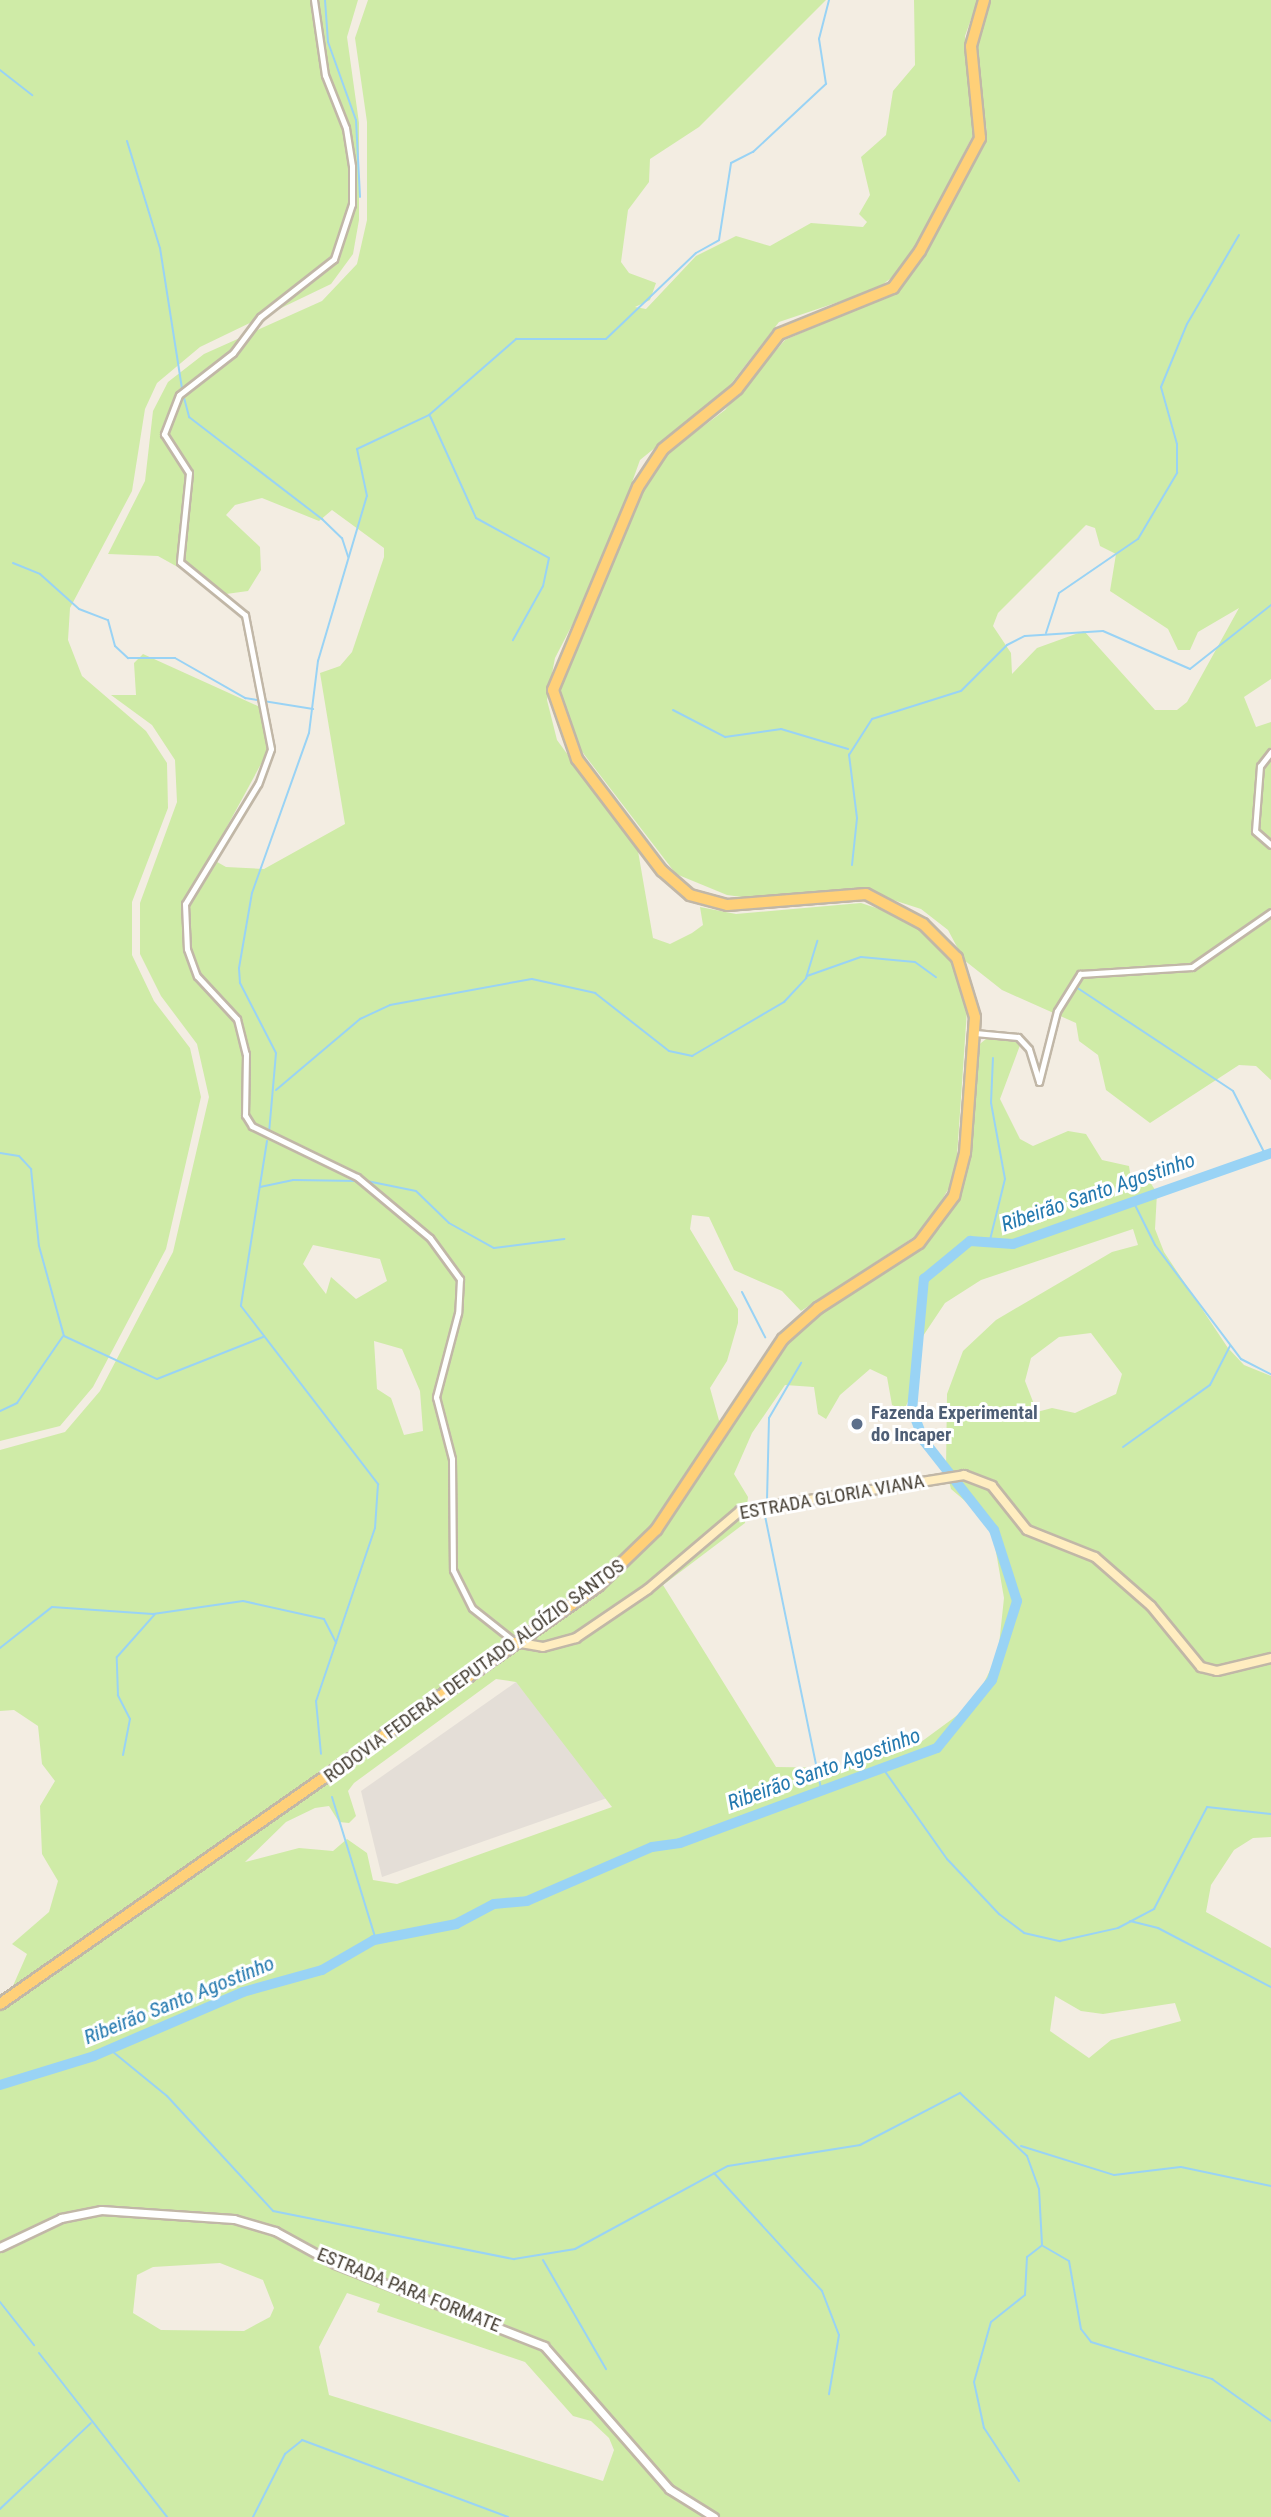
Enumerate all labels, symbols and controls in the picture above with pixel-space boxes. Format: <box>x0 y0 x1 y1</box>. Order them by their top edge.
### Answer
water label: Ribeirão Santo Agostinho <box>998 1147 1198 1237</box>
place label: Fazenda Experimental do Incaper <box>871 1402 1038 1446</box>
marker: Fazenda Experimental do Incaper <box>849 1416 865 1432</box>
street label: ESTRADA GLORIA VIANA <box>738 1470 926 1524</box>
street label: RODOVIA FEDERAL DEPUTADO ALOÍZIO SANTOS <box>320 1554 628 1788</box>
water label: Ribeirão Santo Agostinho <box>724 1722 924 1816</box>
water label: Ribeirão Santo Agostinho <box>80 1950 278 2050</box>
street label: ESTRADA PARA FORMATE <box>314 2243 504 2337</box>

